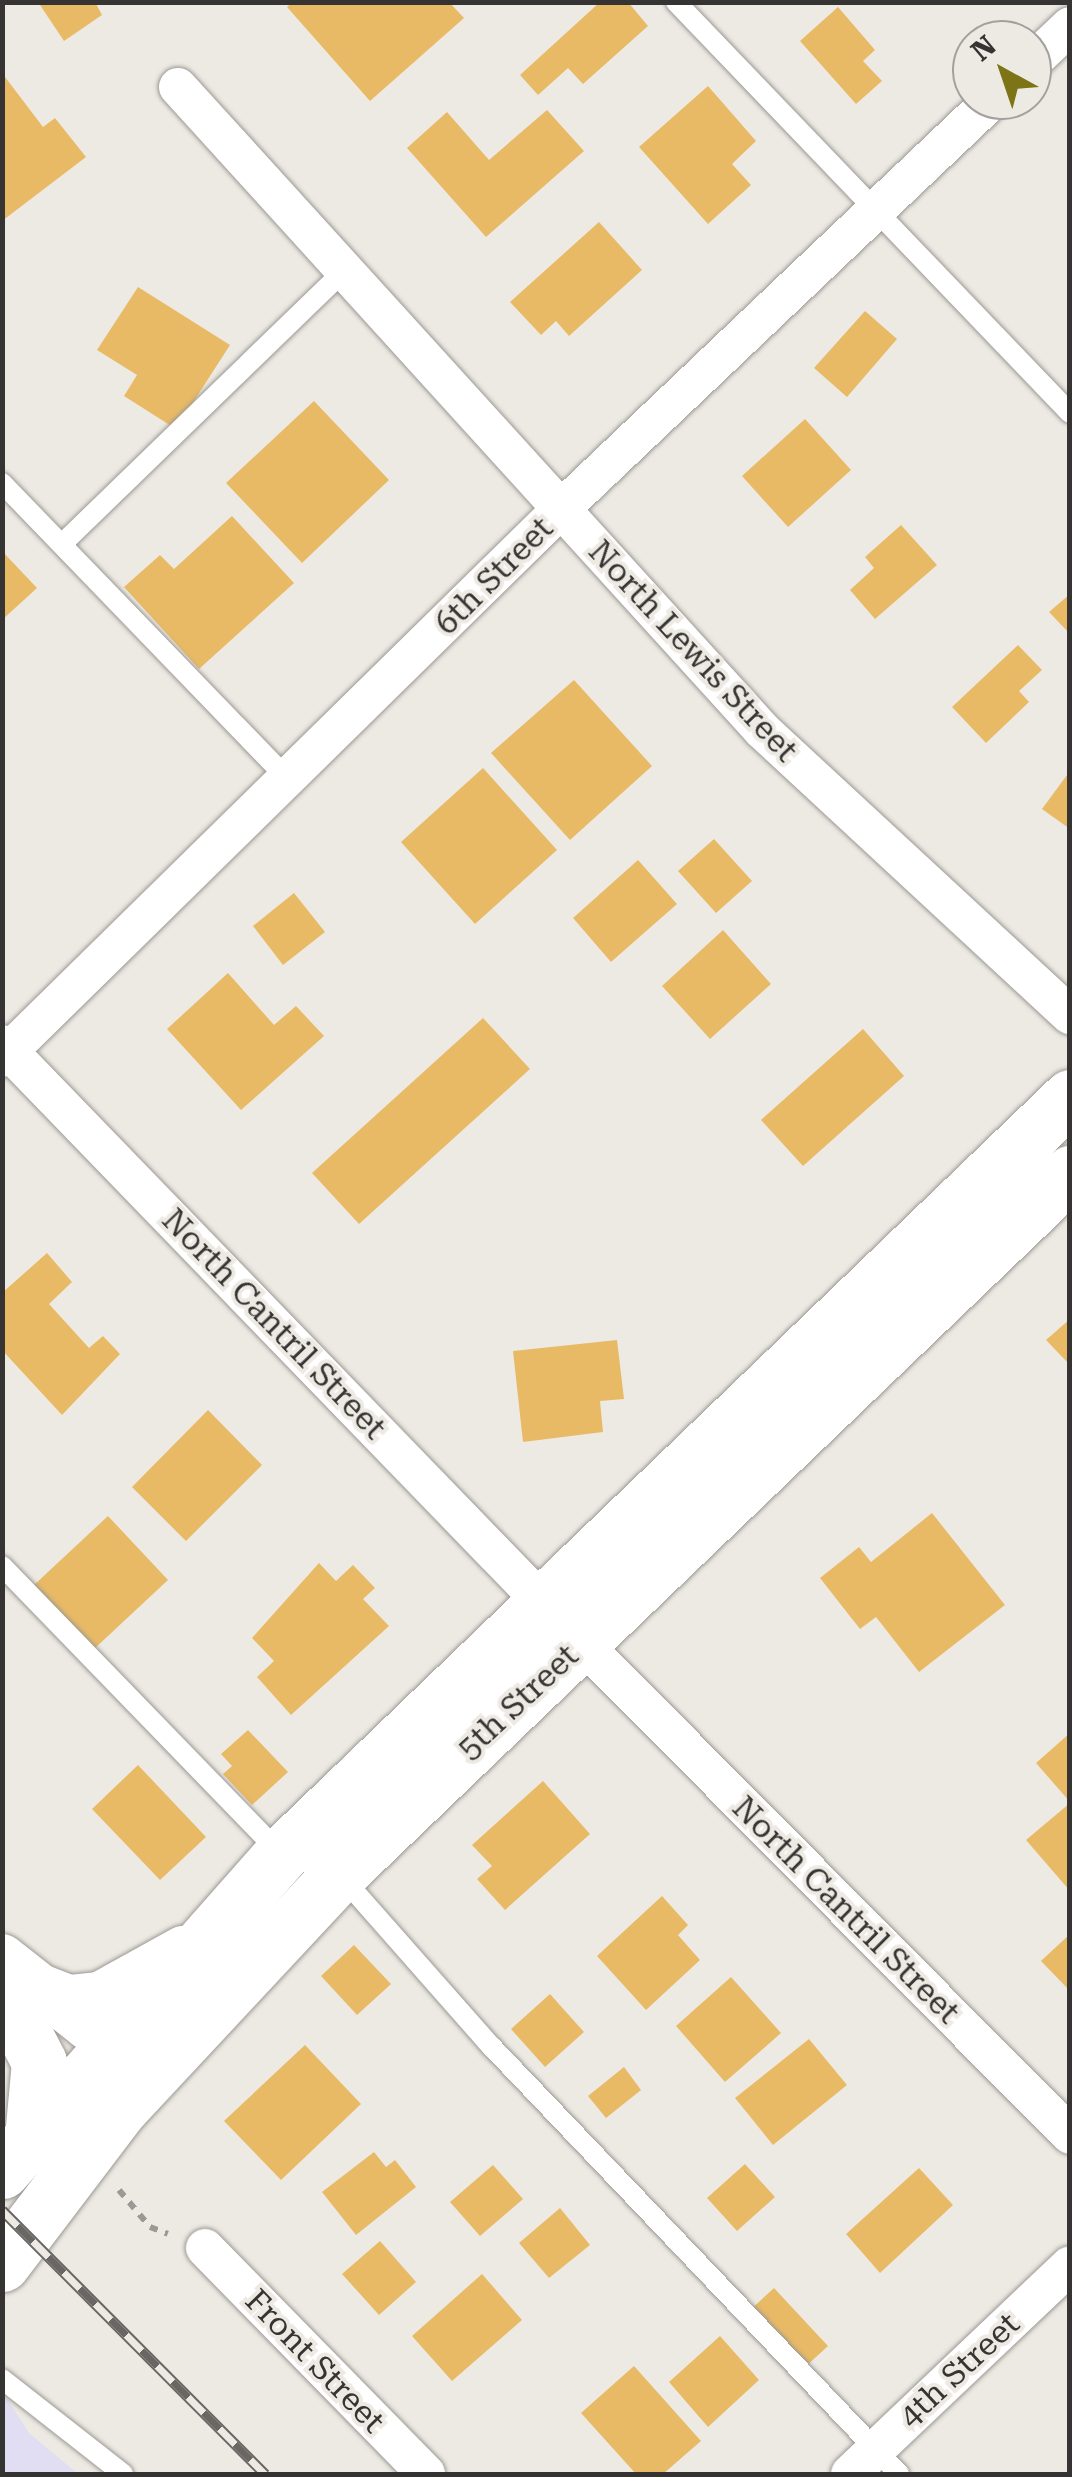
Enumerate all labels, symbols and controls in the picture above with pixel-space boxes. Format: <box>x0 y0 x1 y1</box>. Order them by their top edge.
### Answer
north arrow <box>952 20 1052 120</box>
text: N <box>965 29 1003 68</box>
street label: 6th Street <box>427 509 561 643</box>
street label: North Lewis Street <box>581 532 805 770</box>
street label: North Cantril Street <box>154 1201 394 1447</box>
street label: 5th Street <box>450 1637 586 1767</box>
street label: North Cantril Street <box>725 1789 967 2031</box>
street label: Front Street <box>237 2282 393 2440</box>
street label: 4th Street <box>891 2305 1027 2435</box>

